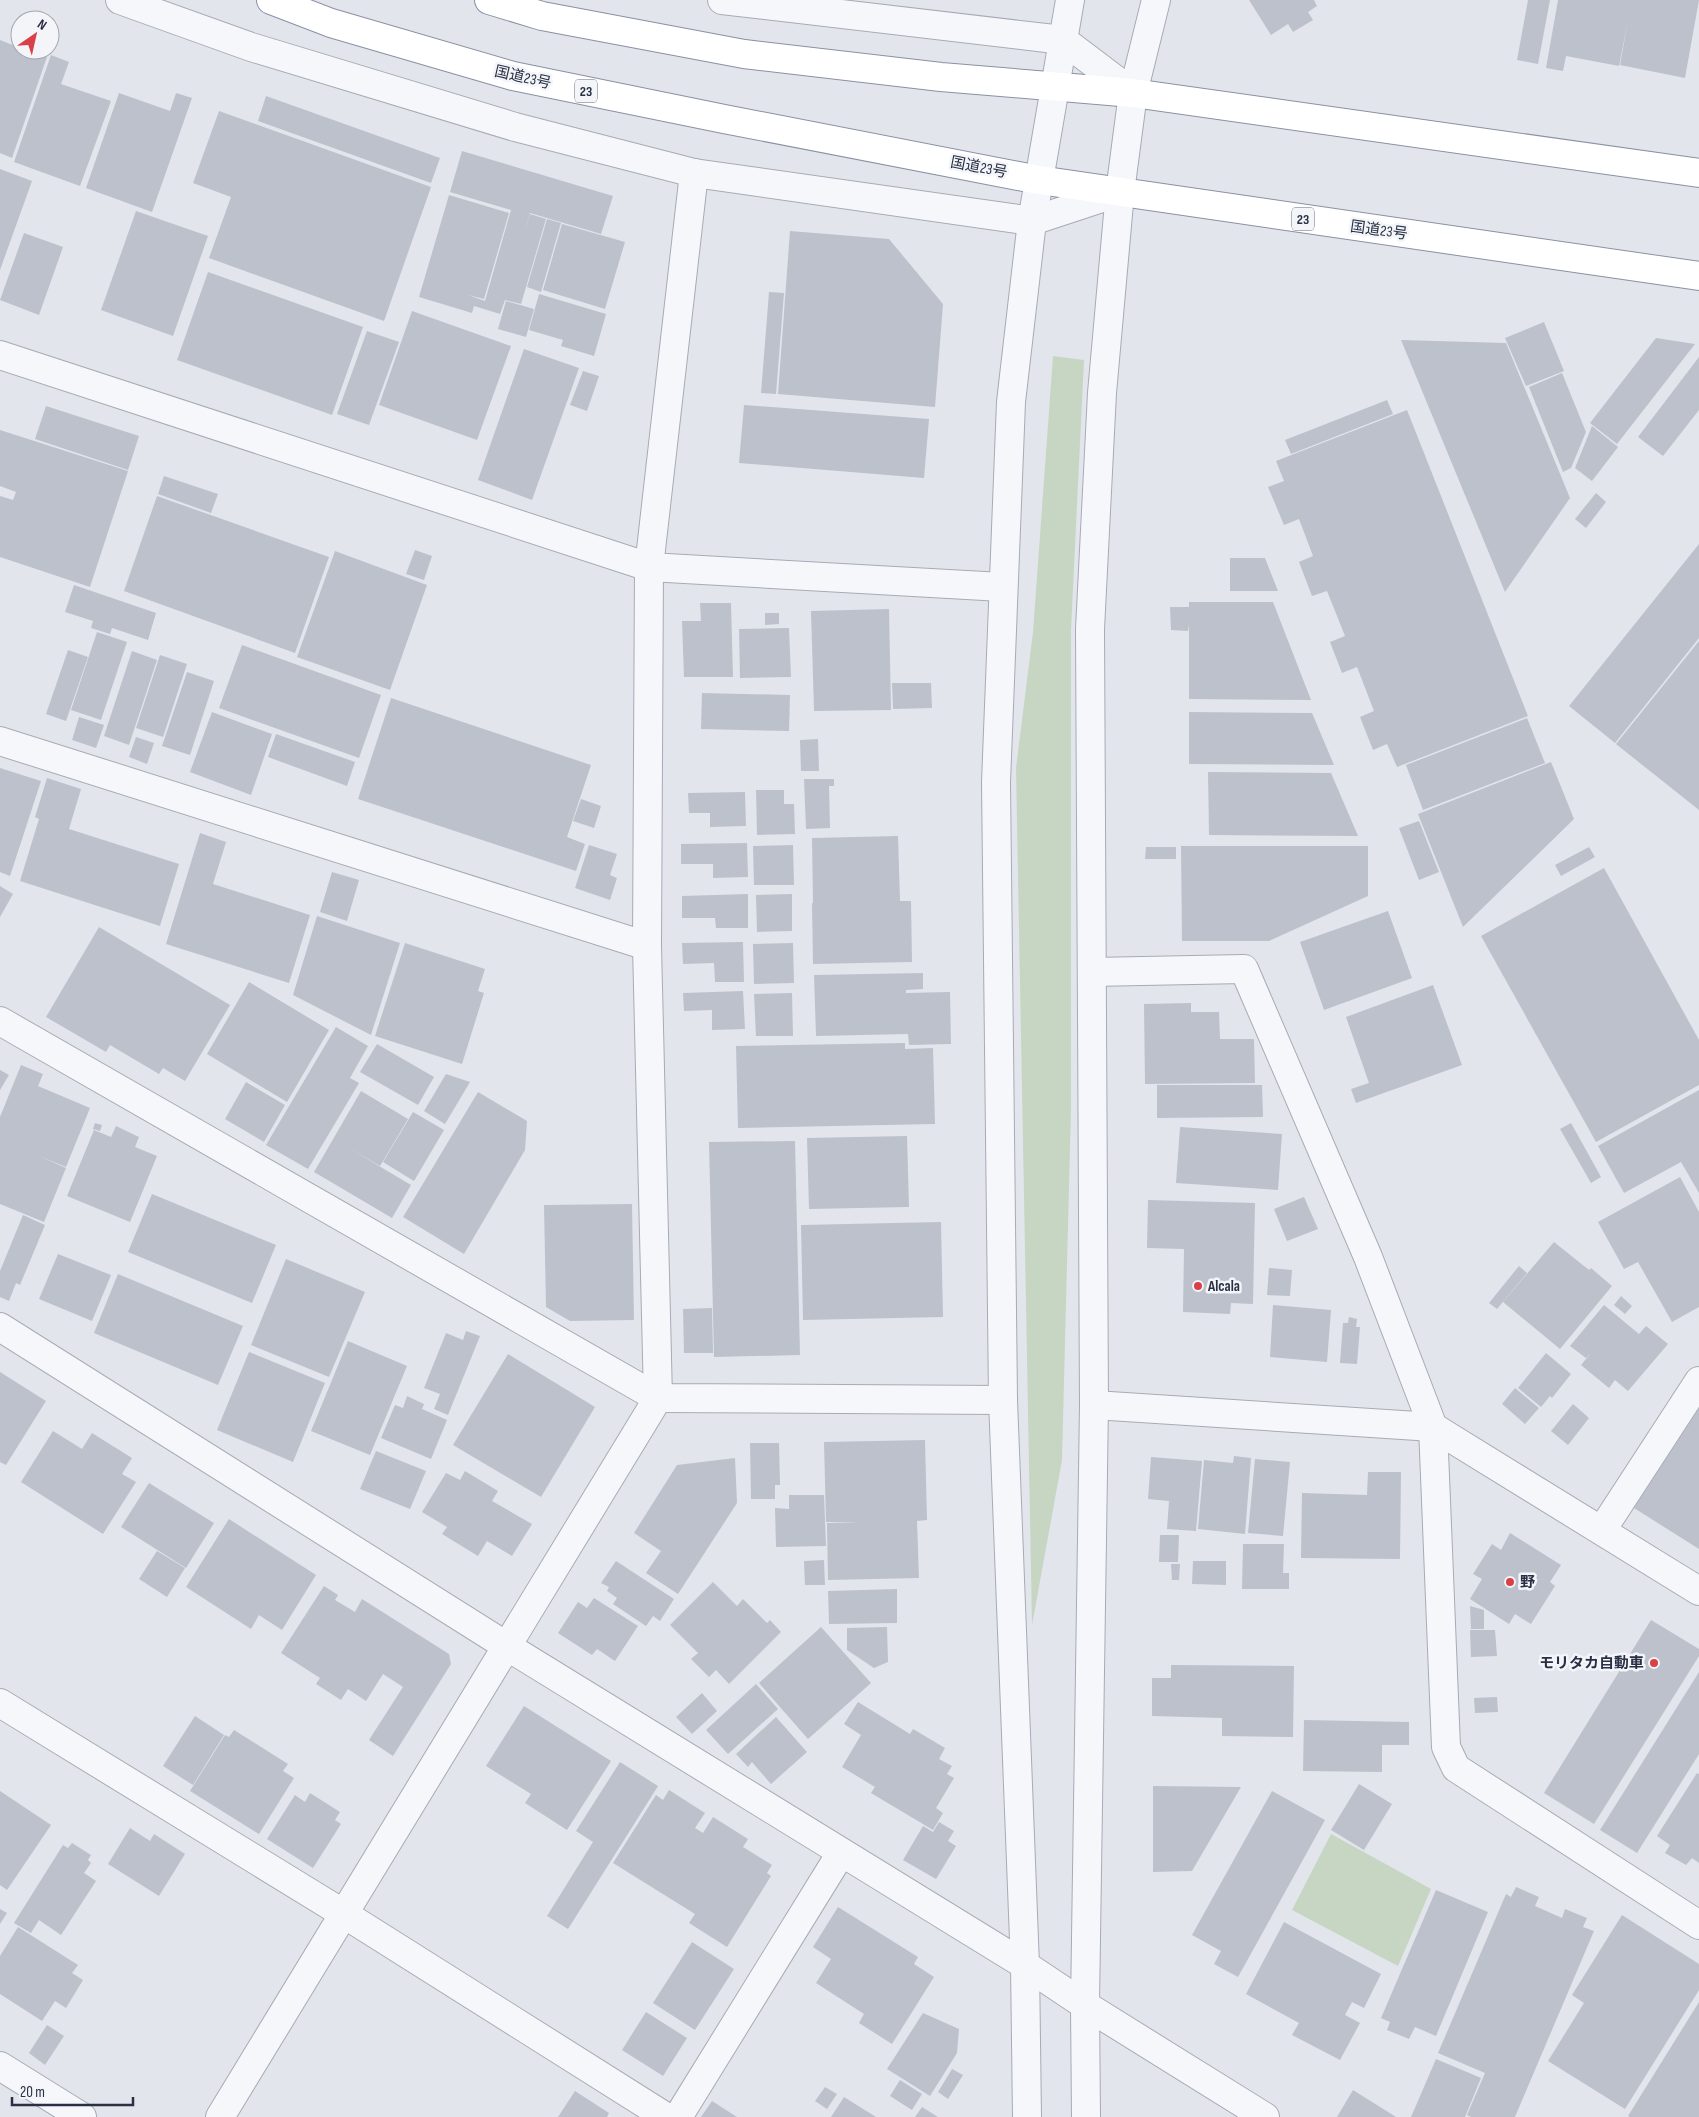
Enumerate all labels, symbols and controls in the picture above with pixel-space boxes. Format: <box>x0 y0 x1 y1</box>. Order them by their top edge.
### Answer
north arrow <box>10 10 60 60</box>
text: N <box>34 15 50 34</box>
street label: 国道23号 <box>493 62 553 93</box>
road number: 23 <box>575 80 597 102</box>
street label: 国道23号 <box>949 153 1009 182</box>
road number: 23 <box>1292 208 1314 230</box>
street label: 国道23号 <box>1349 217 1409 244</box>
place label: Alcala <box>1207 1277 1240 1296</box>
marker: Alcala <box>1192 1280 1204 1292</box>
place label: 野 <box>1520 1573 1535 1592</box>
marker: 野 <box>1504 1576 1516 1588</box>
place label: モリタカ自動車 <box>1539 1654 1644 1673</box>
marker: モリタカ自動車 <box>1648 1657 1660 1669</box>
scale bar <box>12 2074 134 2106</box>
text: 20 m <box>20 2083 45 2102</box>

